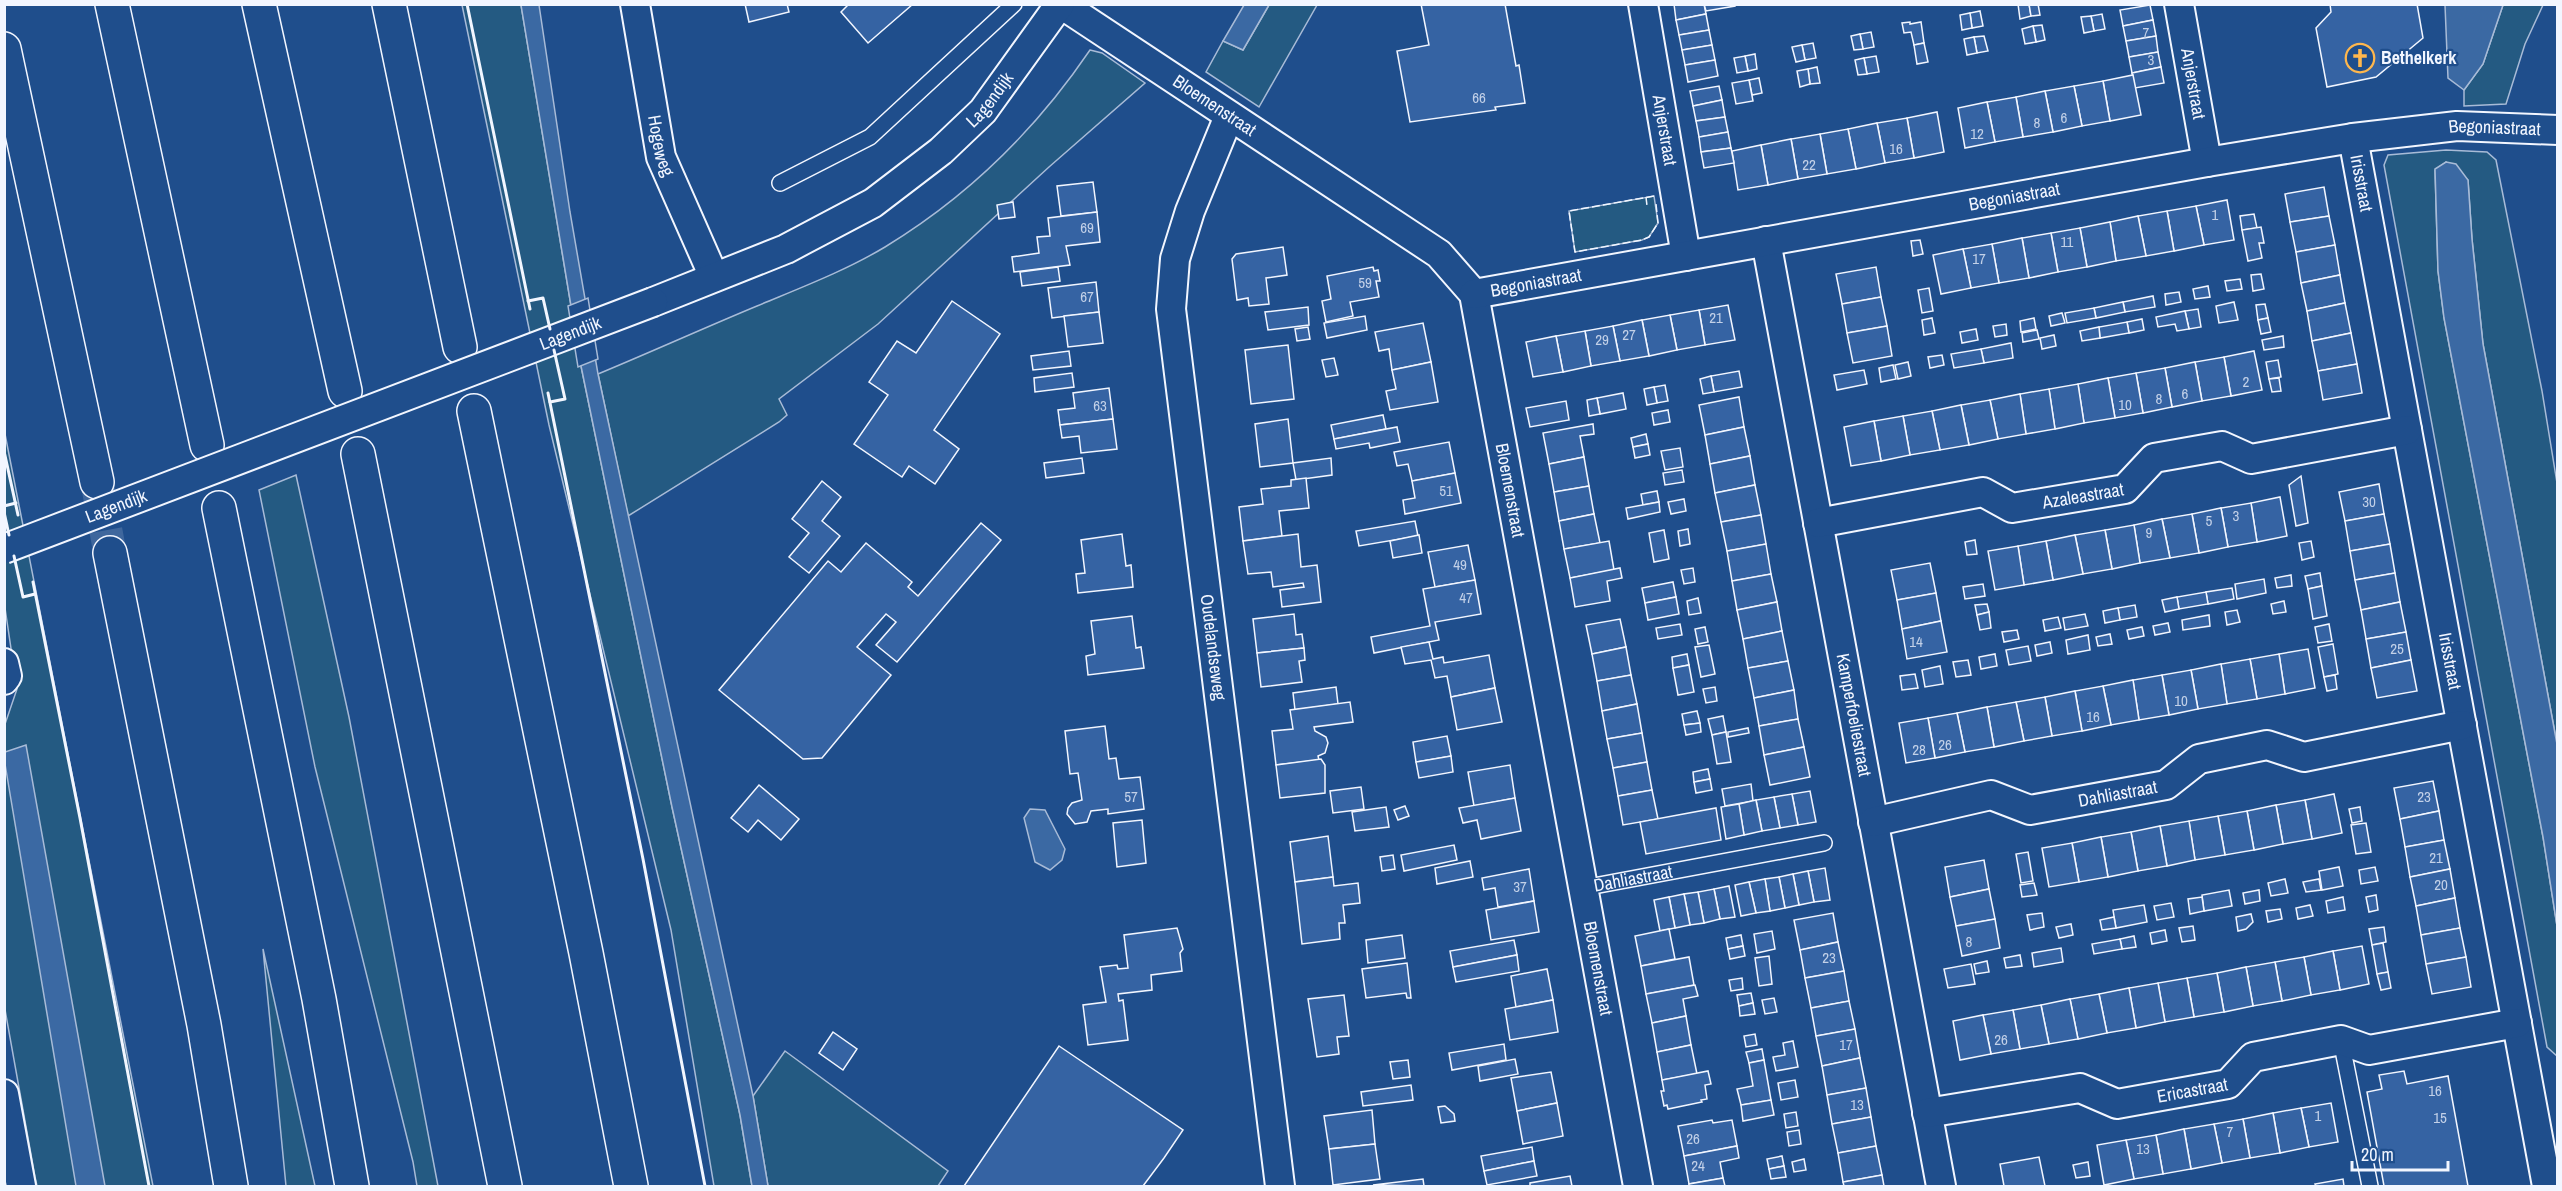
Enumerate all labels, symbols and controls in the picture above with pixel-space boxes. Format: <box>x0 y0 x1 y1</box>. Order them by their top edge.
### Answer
house number: 7 <box>2143 22 2150 43</box>
church icon: Bethelkerk <box>2344 42 2376 74</box>
street label: Anjerstraat <box>2175 45 2212 121</box>
place label: Bethelkerk <box>2381 45 2457 70</box>
house number: 3 <box>2148 49 2155 70</box>
street label: Lagendijk <box>960 67 1019 133</box>
street label: Bloemenstraat <box>1168 68 1261 142</box>
house number: 66 <box>1472 87 1486 108</box>
street label: Anjerstraat <box>1647 92 1683 167</box>
house number: 6 <box>2061 107 2068 128</box>
house number: 8 <box>2034 112 2041 133</box>
street label: Hogeweg <box>642 113 681 181</box>
street label: Begoniastraat <box>2447 113 2541 141</box>
house number: 12 <box>1970 123 1984 144</box>
house number: 16 <box>1889 138 1903 159</box>
street label: Irisstraat <box>2344 153 2379 214</box>
house number: 22 <box>1802 154 1816 175</box>
street label: Begoniastraat <box>1967 176 2062 217</box>
house number: 1 <box>2212 204 2219 225</box>
house number: 69 <box>1080 217 1094 238</box>
house number: 11 <box>2061 231 2074 252</box>
house number: 17 <box>1972 248 1986 269</box>
street label: Begoniastraat <box>1488 262 1583 303</box>
house number: 59 <box>1358 272 1372 293</box>
house number: 67 <box>1080 286 1094 307</box>
house number: 21 <box>1709 307 1723 328</box>
street label: Lagendijk <box>536 310 605 356</box>
house number: 27 <box>1622 324 1636 345</box>
house number: 29 <box>1595 329 1609 350</box>
house number: 2 <box>2243 371 2250 392</box>
house number: 6 <box>2182 383 2189 404</box>
house number: 8 <box>2156 388 2163 409</box>
house number: 10 <box>2118 394 2132 415</box>
house number: 63 <box>1093 395 1107 416</box>
street label: Bloemenstraat <box>1490 441 1532 539</box>
street label: Azaleastraat <box>2039 476 2125 515</box>
house number: 51 <box>1439 480 1453 501</box>
street label: Lagendijk <box>82 483 151 529</box>
house number: 30 <box>2362 491 2376 512</box>
house number: 3 <box>2233 505 2240 526</box>
house number: 5 <box>2206 510 2213 531</box>
house number: 9 <box>2146 522 2153 543</box>
house number: 49 <box>1453 554 1467 575</box>
house number: 47 <box>1459 587 1473 608</box>
street label: Oudelandseweg <box>1195 593 1233 702</box>
street label: Irisstraat <box>2433 630 2468 692</box>
house number: 14 <box>1909 631 1923 652</box>
house number: 25 <box>2390 638 2404 659</box>
street label: Kamperfoeliestraat <box>1831 651 1878 779</box>
house number: 10 <box>2174 690 2188 711</box>
house number: 16 <box>2086 706 2100 727</box>
house number: 26 <box>1938 734 1952 755</box>
house number: 28 <box>1912 739 1926 760</box>
street label: Dahliastraat <box>2076 774 2159 813</box>
house number: 57 <box>1124 786 1138 807</box>
house number: 23 <box>2417 786 2431 807</box>
house number: 21 <box>2429 847 2443 868</box>
street label: Dahliastraat <box>1592 859 1674 898</box>
house number: 20 <box>2434 874 2448 895</box>
house number: 37 <box>1513 876 1527 897</box>
street label: Bloemenstraat <box>1578 919 1619 1017</box>
house number: 8 <box>1966 931 1973 952</box>
house number: 23 <box>1822 947 1836 968</box>
house number: 26 <box>1994 1029 2008 1050</box>
house number: 17 <box>1839 1034 1853 1055</box>
street label: Ericastraat <box>2155 1071 2230 1109</box>
house number: 16 <box>2428 1080 2442 1101</box>
house number: 13 <box>1850 1094 1864 1115</box>
house number: 1 <box>2315 1105 2322 1126</box>
house number: 15 <box>2433 1107 2447 1128</box>
house number: 7 <box>2227 1121 2234 1142</box>
house number: 26 <box>1686 1128 1700 1149</box>
scale bar <box>2352 1134 2448 1172</box>
house number: 13 <box>2136 1138 2150 1159</box>
text: 20 m <box>2361 1142 2394 1167</box>
house number: 24 <box>1691 1155 1705 1176</box>

